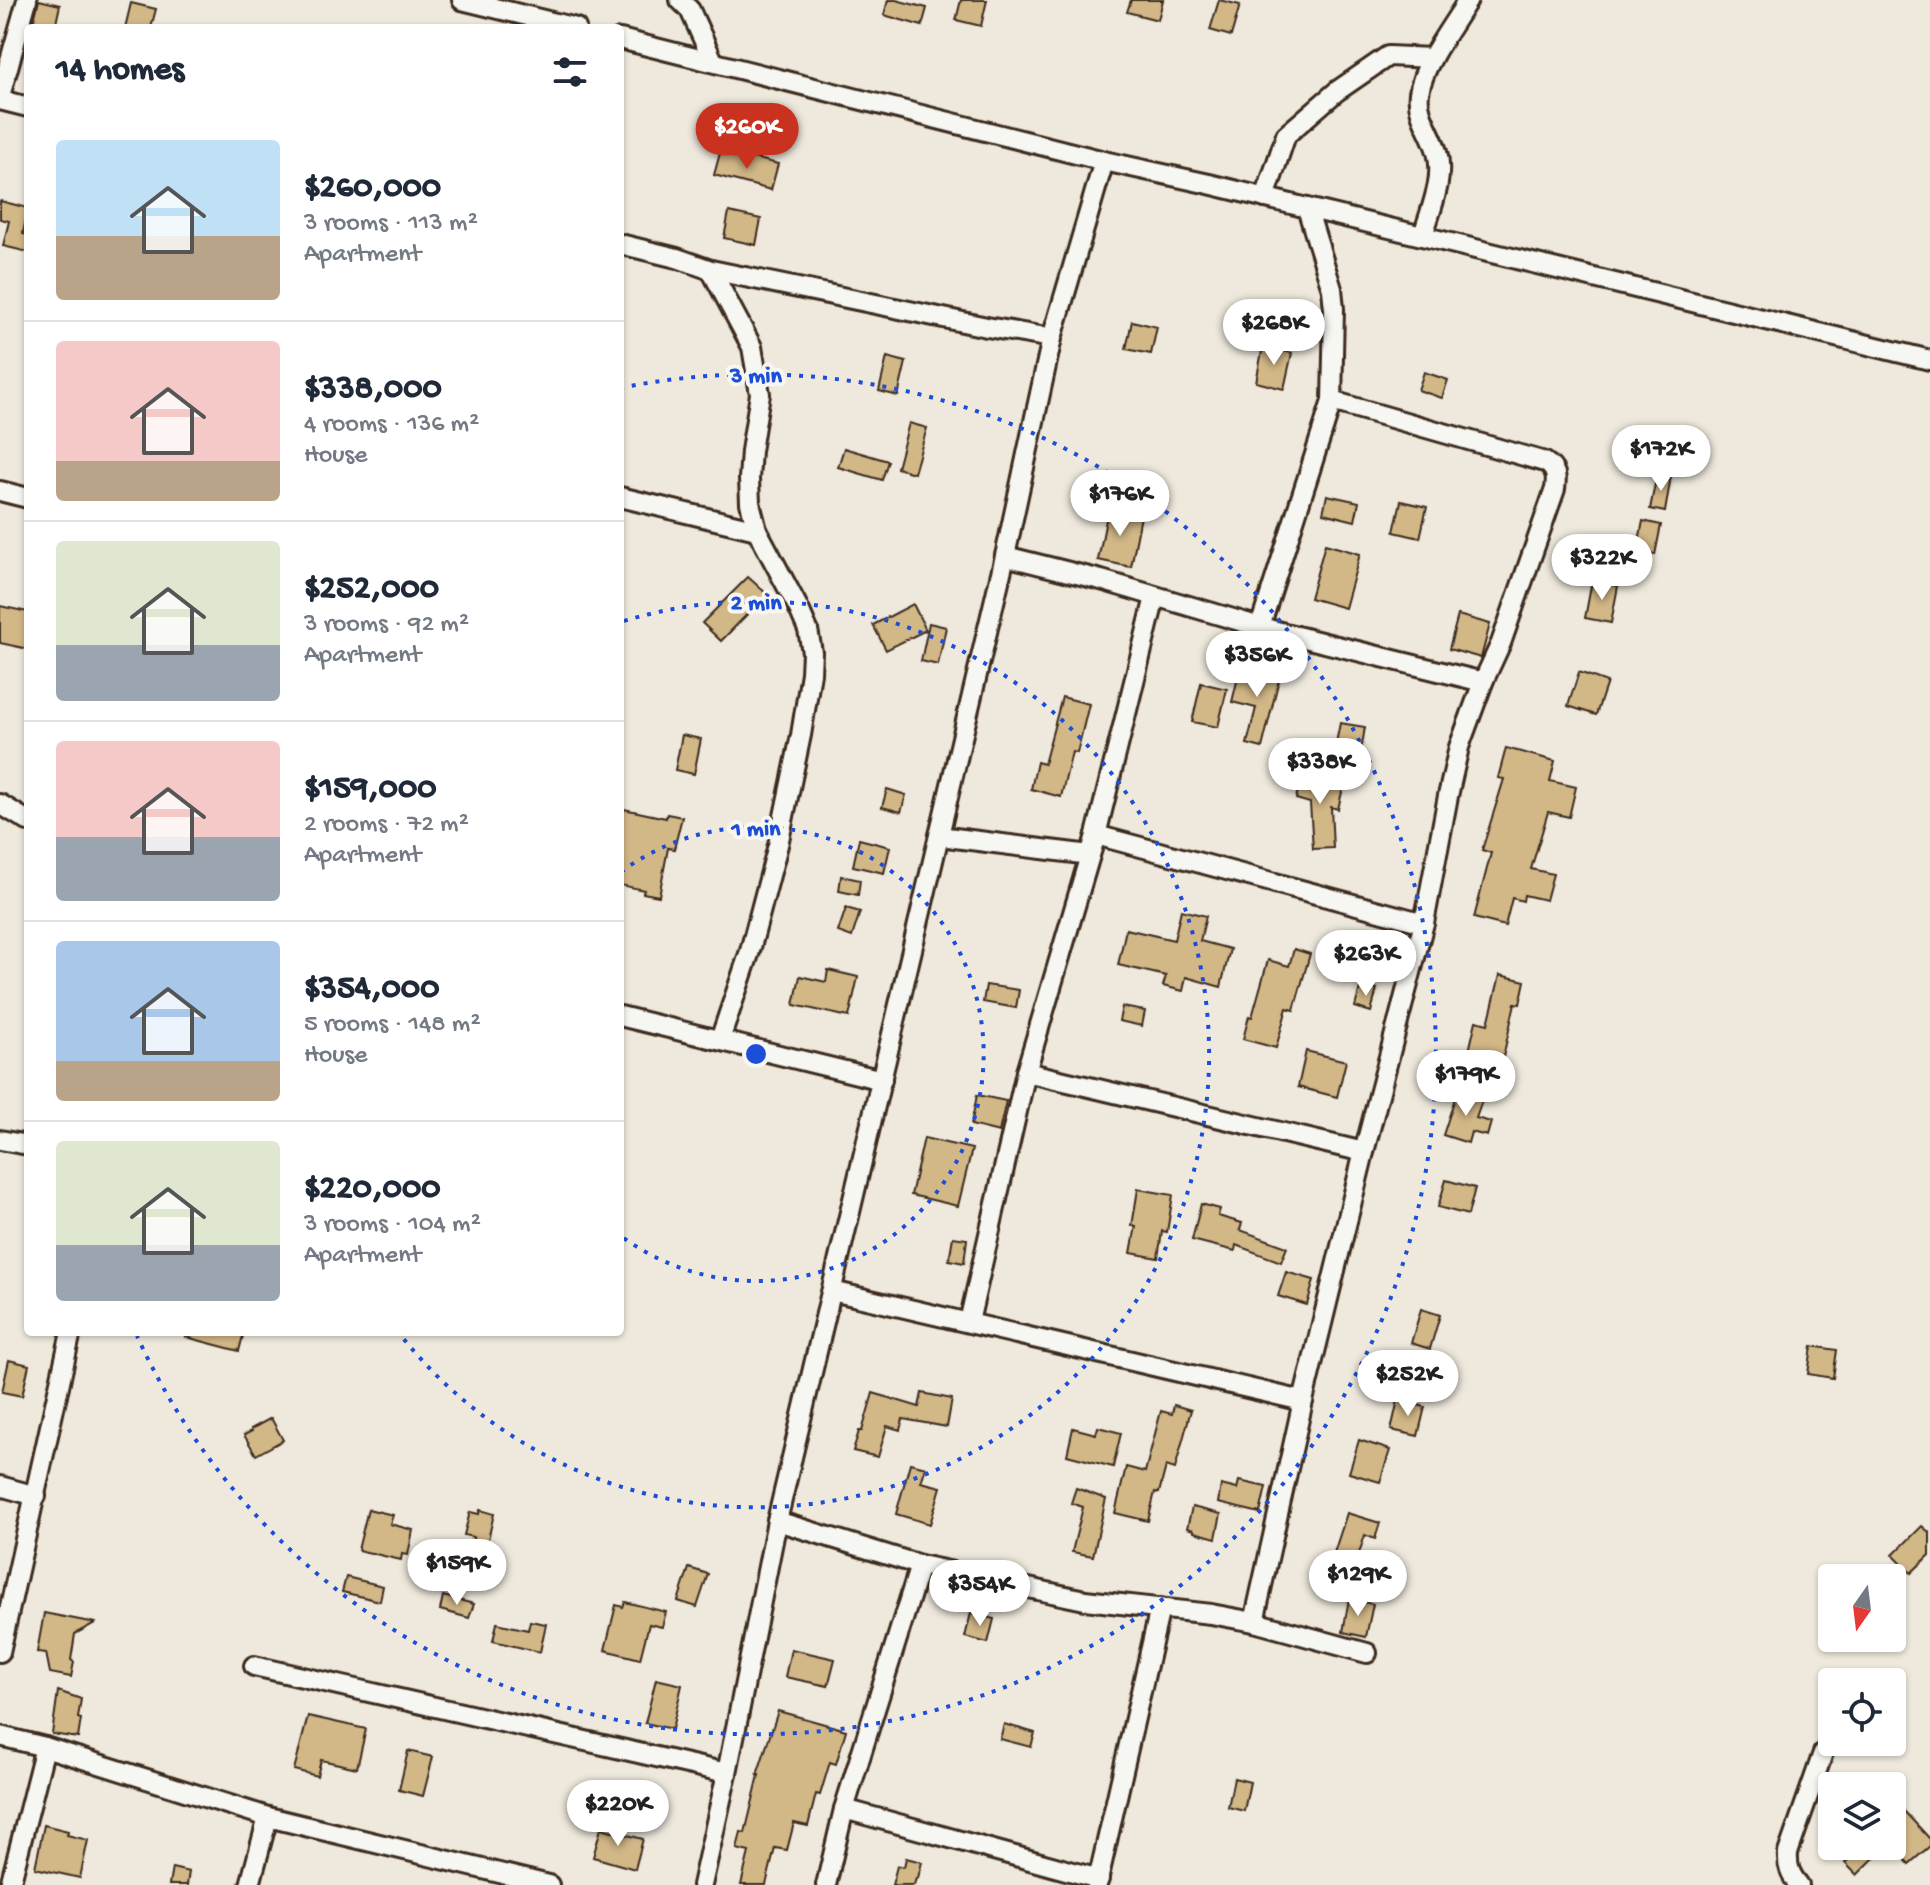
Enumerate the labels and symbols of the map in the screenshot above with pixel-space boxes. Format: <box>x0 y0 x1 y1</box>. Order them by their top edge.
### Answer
pin: $260K <box>691 103 803 171</box>
pin: $268K <box>1218 299 1330 367</box>
text: 3 min <box>729 363 782 392</box>
pin: $172K <box>1605 425 1717 493</box>
pin: $176K <box>1064 470 1176 538</box>
pin: $322K <box>1546 534 1658 602</box>
text: 2 min <box>730 590 782 619</box>
pin: $356K <box>1201 631 1313 699</box>
pin: $338K <box>1264 738 1376 806</box>
text: 1 min <box>730 816 781 845</box>
pin: $263K <box>1310 930 1422 998</box>
centre of rings <box>742 1040 770 1068</box>
pin: $179K <box>1410 1050 1522 1118</box>
pin: $252K <box>1352 1350 1464 1418</box>
pin: $159K <box>401 1539 513 1607</box>
pin: $129K <box>1302 1550 1414 1618</box>
pin: $354K <box>924 1560 1036 1628</box>
north arrow <box>1818 1564 1906 1652</box>
pin: $220K <box>562 1780 674 1848</box>

